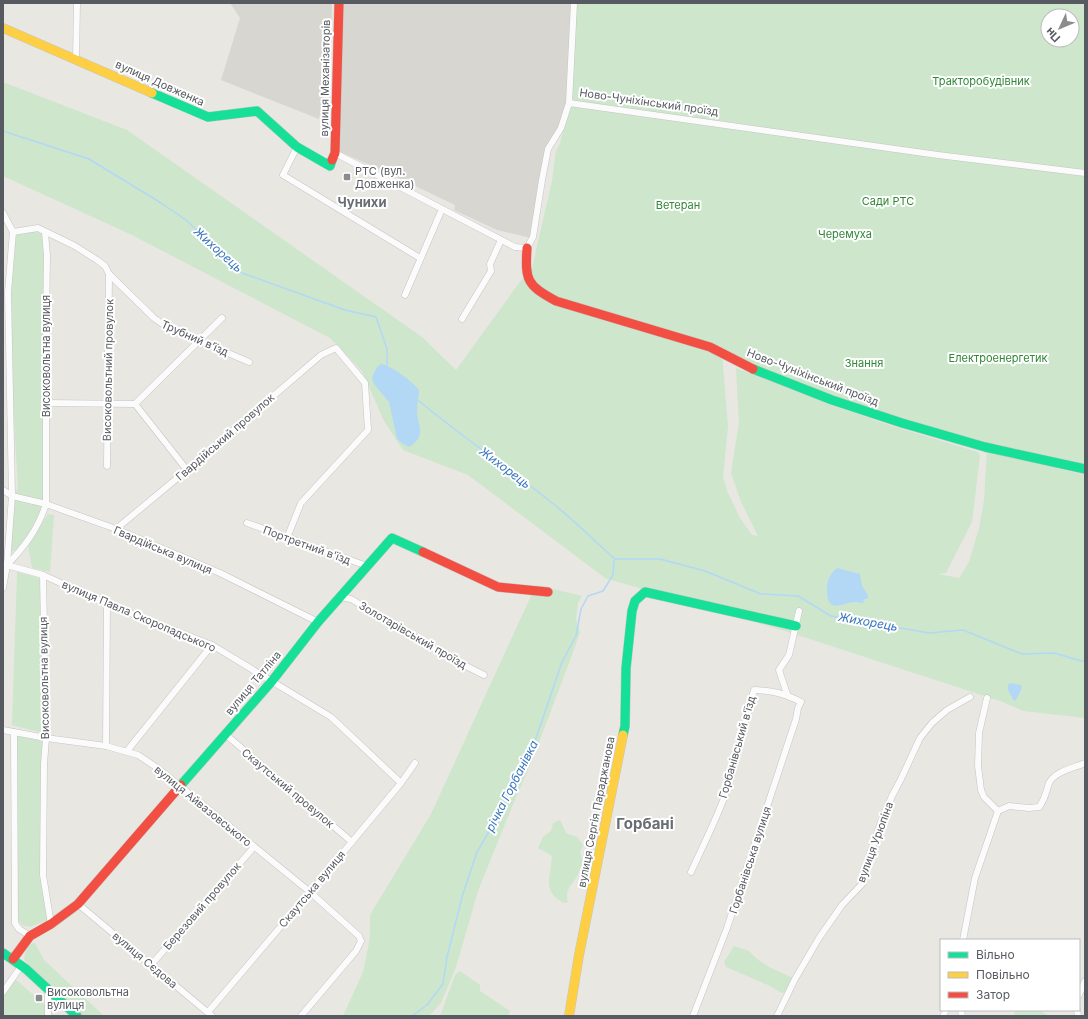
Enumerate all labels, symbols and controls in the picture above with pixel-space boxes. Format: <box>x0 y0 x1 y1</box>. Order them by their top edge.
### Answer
north arrow <box>1040 8 1080 48</box>
street label: вулиця Механізаторів <box>317 20 333 136</box>
text: Пн <box>1042 25 1063 45</box>
street label: вулиця Довженка <box>113 57 207 109</box>
park label: Тракторобудівник <box>932 74 1030 88</box>
street label: Ново-Чуніхінський проїзд <box>579 85 719 119</box>
place label: РТС (вул. Довженка) <box>355 164 415 191</box>
marker: РТС (вул. Довженка) <box>342 172 352 182</box>
district label: Чунихи <box>338 194 386 210</box>
park label: Сади РТС <box>862 194 914 208</box>
park label: Ветеран <box>656 198 700 212</box>
water label: Жихорець <box>190 223 246 276</box>
park label: Черемуха <box>818 227 872 241</box>
street label: Високовольтна вулиця <box>39 295 53 417</box>
street label: Високовольтний провулок <box>100 299 116 441</box>
street label: Трубний в’їзд <box>159 317 231 359</box>
street label: Ново-Чуніхінський проїзд <box>745 345 881 409</box>
park label: Електроенергетик <box>949 351 1047 365</box>
park label: Знання <box>845 356 883 370</box>
street label: Гвардійський провулок <box>173 390 277 484</box>
water label: Жихорець <box>476 443 534 492</box>
street label: Гвардійська вулиця <box>111 523 215 577</box>
street label: Портретний в'їзд <box>261 523 353 567</box>
street label: вулиця Павла Скоропадського <box>60 577 218 655</box>
street label: Золотарівський проїзд <box>356 598 470 672</box>
water label: Жихорець <box>836 609 899 634</box>
street label: Високовольтна вулиця <box>36 617 52 739</box>
street label: вулиця Татліна <box>222 648 284 718</box>
street label: Горбанівський в'їзд <box>716 694 758 800</box>
street label: вулиця Сергія Параджанова <box>574 735 618 889</box>
water label: річка Горбанівка <box>482 738 541 835</box>
street label: Скаутський провулок <box>239 745 337 831</box>
street label: вулиця Айвазовського <box>152 762 255 850</box>
street label: вулиця Урюпіна <box>854 800 896 884</box>
street label: Горбанівська вулиця <box>726 805 774 915</box>
district label: Горбані <box>616 814 674 833</box>
street label: Скаутська вулиця <box>276 848 348 930</box>
street label: Березовий провулок <box>160 859 244 953</box>
street label: вулиця Сєдова <box>110 929 180 991</box>
legend <box>940 939 1080 1011</box>
text: Вільно <box>976 947 1015 962</box>
text: Повільно <box>976 967 1030 982</box>
place label: Високовольтна вулиця <box>47 985 129 1012</box>
text: Затор <box>976 987 1010 1002</box>
marker: Високовольтна вулиця <box>34 993 44 1003</box>

